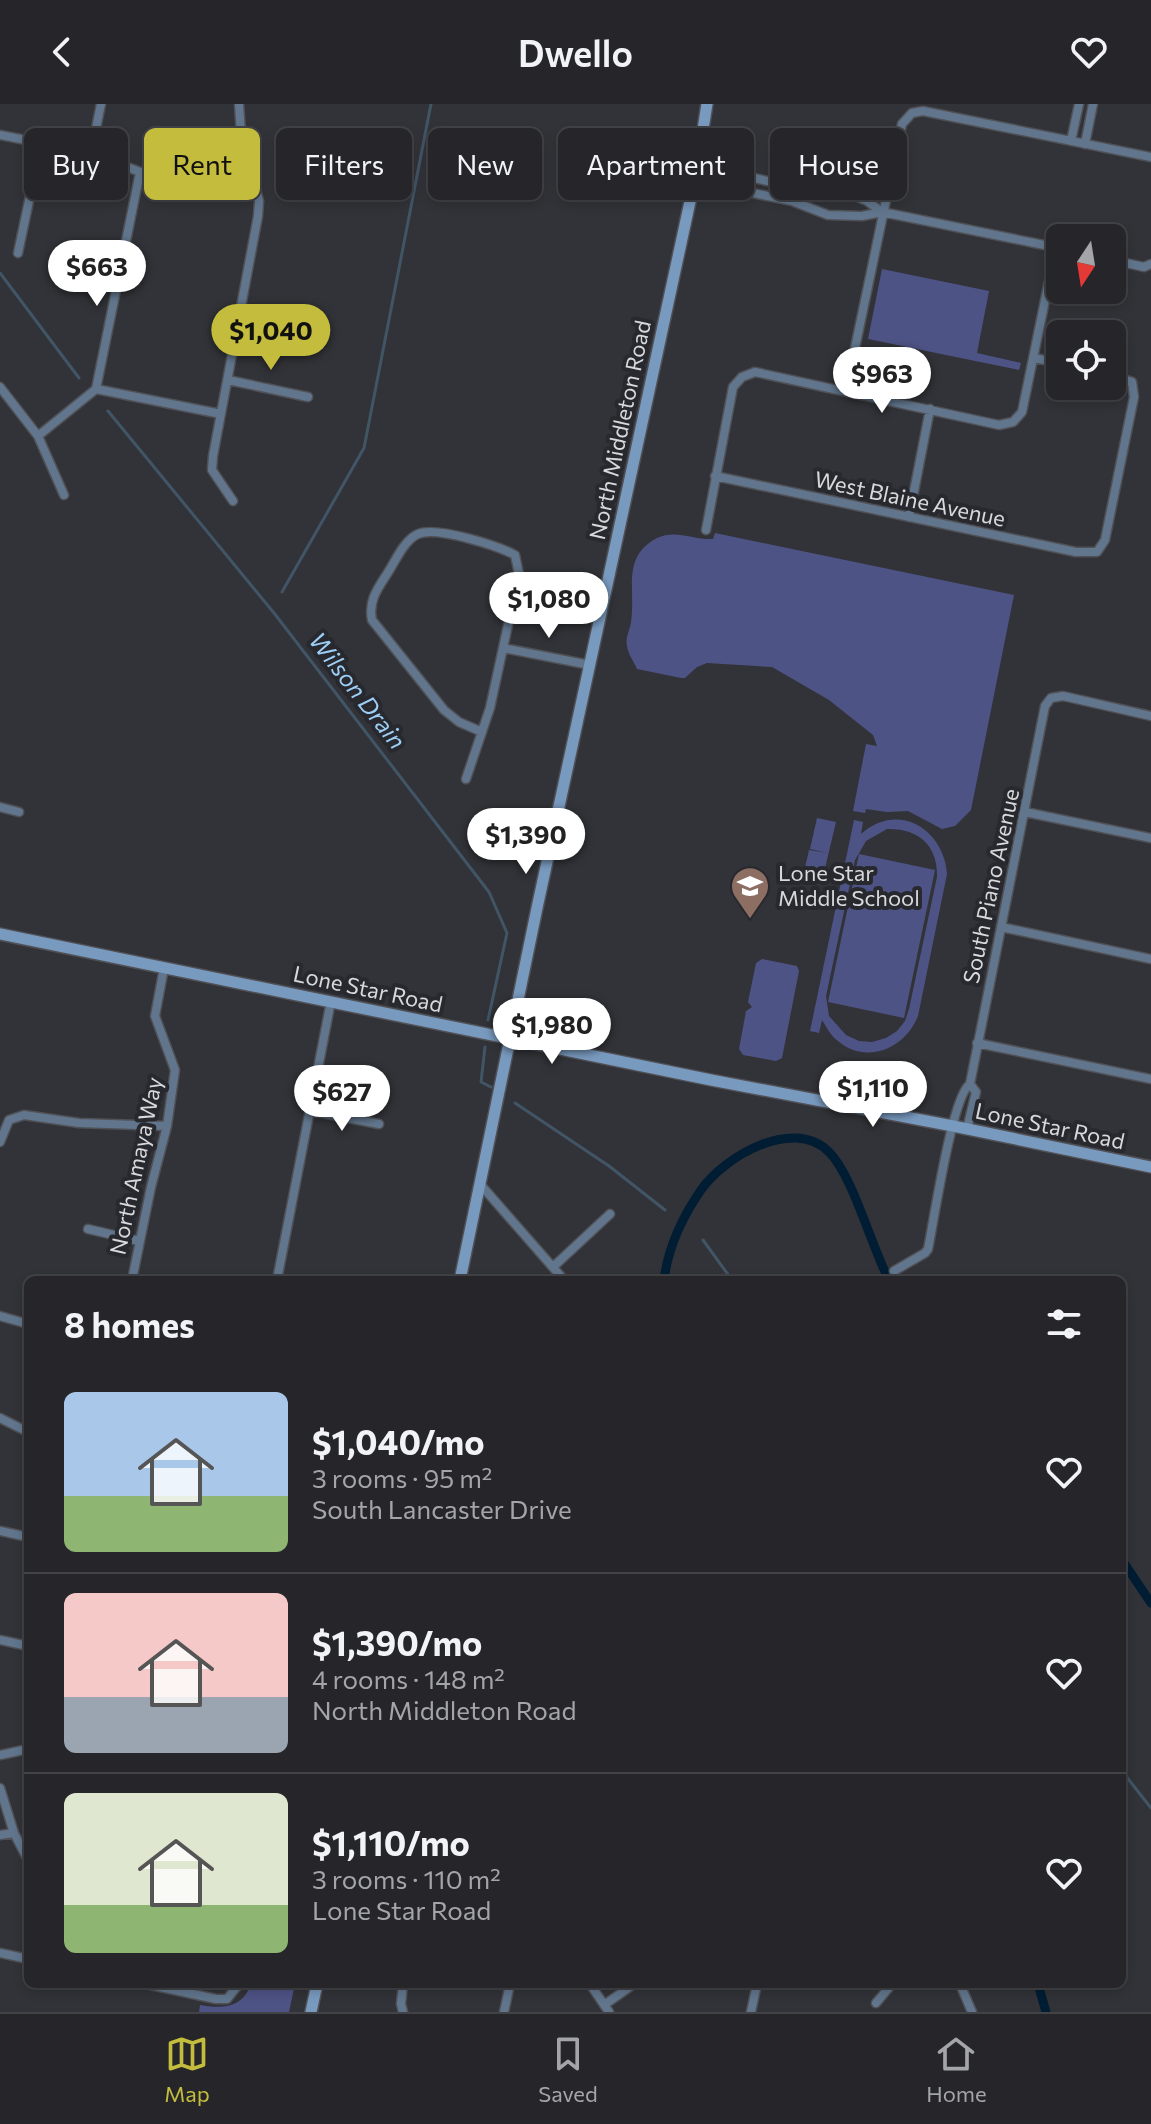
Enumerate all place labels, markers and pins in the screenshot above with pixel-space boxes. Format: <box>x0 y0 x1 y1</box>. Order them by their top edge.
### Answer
pin: $663 <box>50 240 144 308</box>
pin: $1,040 <box>206 304 336 372</box>
pin: $963 <box>835 347 929 415</box>
pin: $1,080 <box>484 572 614 640</box>
pin: $1,390 <box>461 808 591 876</box>
place label: Lone Star Middle School <box>778 859 920 911</box>
school or university icon: Lone Star Middle School <box>729 865 771 920</box>
pin: $1,980 <box>487 998 617 1066</box>
pin: $1,110 <box>808 1061 938 1129</box>
pin: $627 <box>295 1065 389 1133</box>

